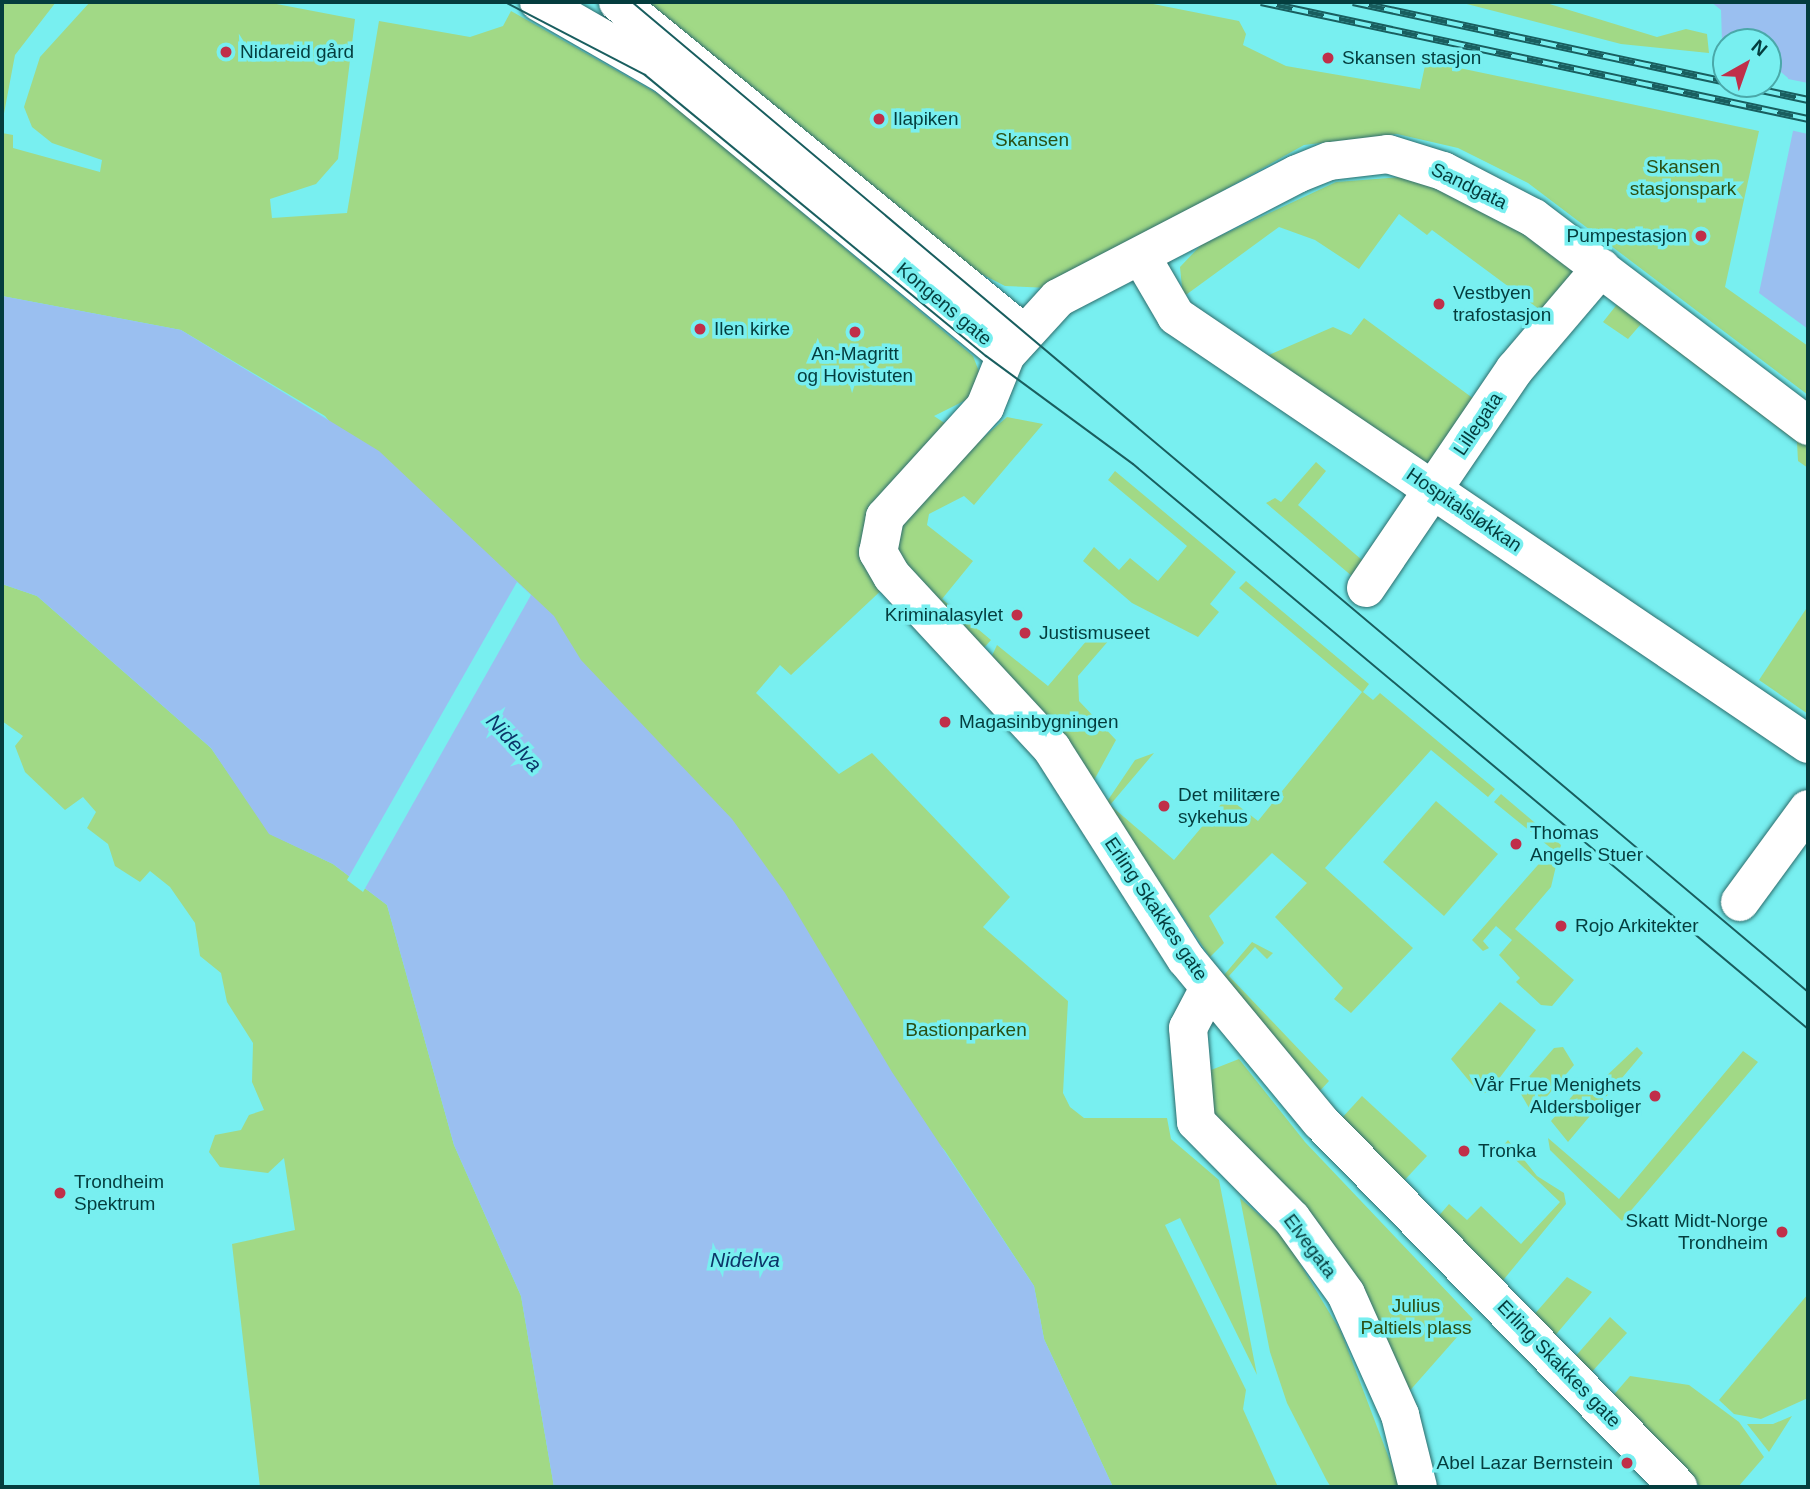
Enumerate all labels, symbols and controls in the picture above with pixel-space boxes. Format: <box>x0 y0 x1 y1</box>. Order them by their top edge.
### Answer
north arrow <box>1712 28 1782 98</box>
text: N <box>1748 36 1772 61</box>
place label: Nidareid gård <box>240 41 354 63</box>
marker: Nidareid gård <box>218 44 234 60</box>
place label: Skansen stasjon <box>1342 47 1481 69</box>
marker: Skansen stasjon <box>1320 50 1336 66</box>
place label: Ilapiken <box>893 108 958 130</box>
marker: Ilapiken <box>871 111 887 127</box>
park label: Skansen <box>995 129 1069 151</box>
park label: Skansen stasjonspark <box>1630 156 1736 200</box>
street label: Sandgata <box>1427 158 1511 214</box>
place label: Pumpestasjon <box>1567 225 1687 247</box>
marker: Pumpestasjon <box>1693 228 1709 244</box>
street label: Kongens gate <box>892 258 996 350</box>
place label: Vestbyen trafostasjon <box>1453 282 1551 326</box>
marker: Vestbyen trafostasjon <box>1431 296 1447 312</box>
place label: Ilen kirke <box>714 318 790 340</box>
marker: Ilen kirke <box>692 321 708 337</box>
marker: An-Magritt og Hovistuten <box>847 324 863 340</box>
place label: An-Magritt og Hovistuten <box>797 343 913 387</box>
street label: Lillegata <box>1449 388 1507 460</box>
street label: Hospitalsløkkan <box>1402 463 1526 557</box>
place label: Kriminalasylet <box>885 604 1003 626</box>
marker: Kriminalasylet <box>1009 607 1025 623</box>
place label: Justismuseet <box>1039 622 1150 644</box>
marker: Justismuseet <box>1017 625 1033 641</box>
water label: Nidelva <box>481 709 547 777</box>
place label: Magasinbygningen <box>959 711 1119 733</box>
marker: Magasinbygningen <box>937 714 953 730</box>
place label: Det militære sykehus <box>1178 784 1280 828</box>
marker: Det militære sykehus <box>1156 798 1172 814</box>
place label: Thomas Angells Stuer <box>1530 822 1643 866</box>
street label: Erling Skakkes gate <box>1100 833 1212 985</box>
marker: Thomas Angells Stuer <box>1508 836 1524 852</box>
place label: Rojo Arkitekter <box>1575 915 1700 937</box>
marker: Rojo Arkitekter <box>1553 918 1569 934</box>
park label: Bastionparken <box>905 1019 1027 1041</box>
place label: Vår Frue Menighets Aldersboliger <box>1474 1074 1641 1118</box>
marker: Vår Frue Menighets Aldersboliger <box>1647 1088 1663 1104</box>
place label: Tronka <box>1478 1140 1536 1162</box>
marker: Tronka <box>1456 1143 1472 1159</box>
place label: Trondheim Spektrum <box>74 1171 164 1215</box>
marker: Trondheim Spektrum <box>52 1185 68 1201</box>
street label: Elvegata <box>1279 1210 1341 1282</box>
place label: Skatt Midt-Norge Trondheim <box>1625 1210 1768 1254</box>
marker: Skatt Midt-Norge Trondheim <box>1774 1224 1790 1240</box>
water label: Nidelva <box>710 1247 780 1273</box>
park label: Julius Paltiels plass <box>1361 1295 1471 1339</box>
street label: Erling Skakkes gate <box>1492 1296 1626 1432</box>
place label: Abel Lazar Bernstein <box>1437 1452 1613 1474</box>
marker: Abel Lazar Bernstein <box>1619 1455 1635 1471</box>

